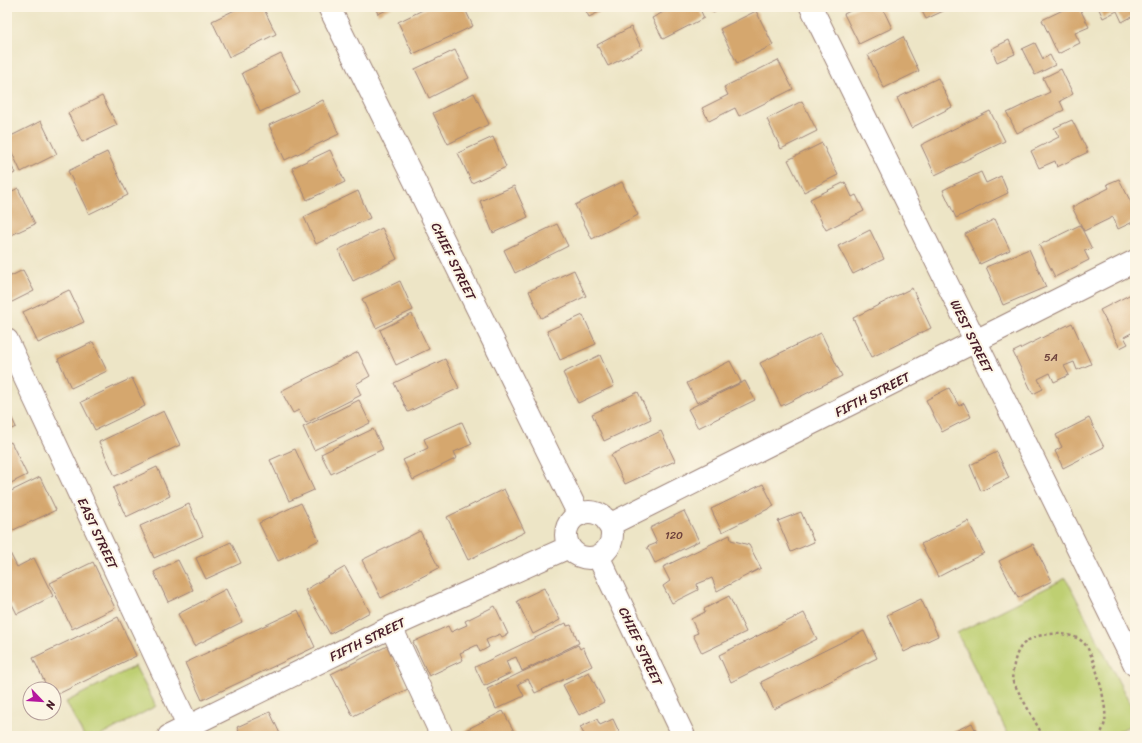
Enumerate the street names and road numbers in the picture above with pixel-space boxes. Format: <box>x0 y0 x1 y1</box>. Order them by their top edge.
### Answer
street label: CHIEF STREET <box>425 218 483 305</box>
street label: WEST STREET <box>944 295 1000 378</box>
street label: FIFTH STREET <box>830 365 915 423</box>
street label: EAST STREET <box>71 493 125 574</box>
street label: CHIEF STREET <box>612 603 669 690</box>
street label: FIFTH STREET <box>325 611 410 668</box>

